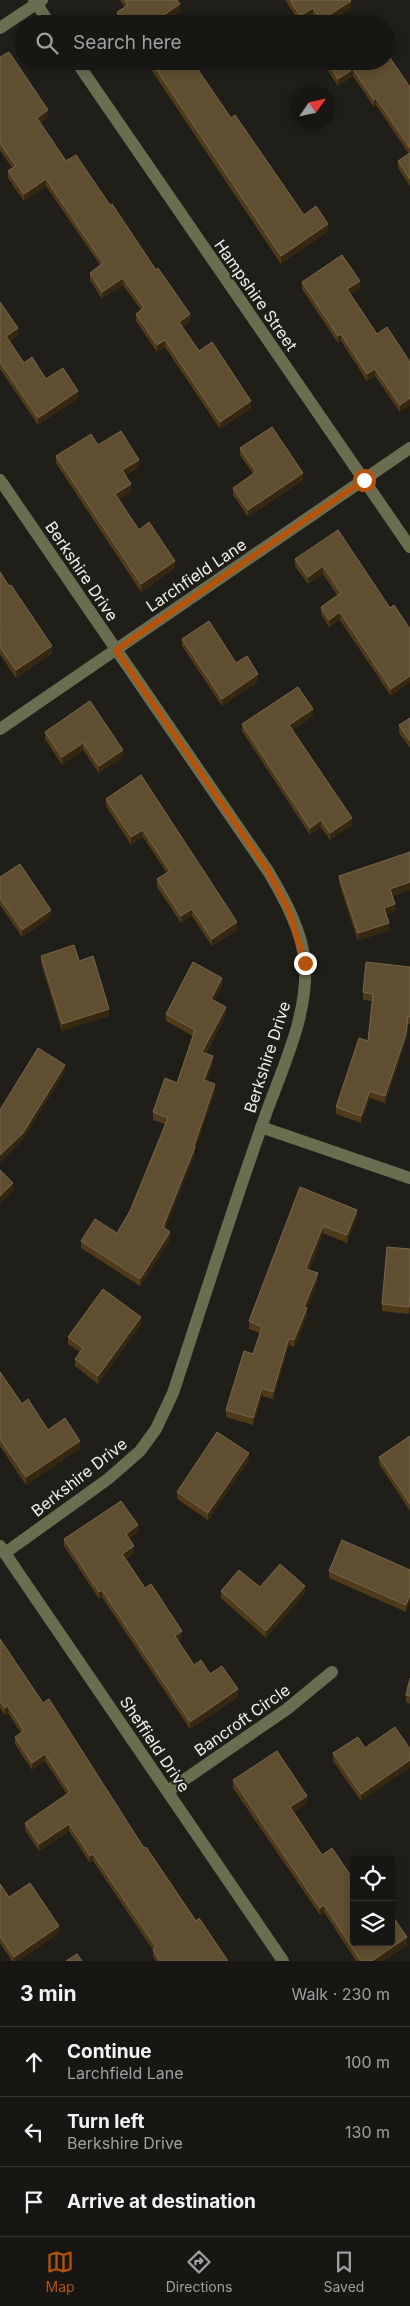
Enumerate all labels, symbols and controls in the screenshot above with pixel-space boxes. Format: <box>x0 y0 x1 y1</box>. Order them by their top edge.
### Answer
search box <box>15 15 395 70</box>
icon: search <box>33 29 61 57</box>
text: Search here <box>73 31 182 54</box>
north arrow <box>290 85 335 130</box>
street label: Hampshire Street <box>210 236 302 354</box>
route start <box>353 469 376 492</box>
street label: Berkshire Drive <box>41 517 123 625</box>
street label: Larchfield Lane <box>142 534 250 616</box>
route end <box>294 952 317 975</box>
street label: Berkshire Drive <box>240 999 294 1115</box>
street label: Berkshire Drive <box>27 1433 131 1521</box>
street label: Bancroft Circle <box>190 1680 294 1760</box>
street label: Sheffield Drive <box>116 1692 194 1796</box>
map controls <box>350 1856 395 1946</box>
button: locate <box>350 1856 395 1901</box>
button: layers <box>350 1901 395 1946</box>
text: 3 min <box>20 1981 76 2006</box>
text: Walk · 230 m <box>292 1984 390 2004</box>
text: Continue <box>67 2040 152 2063</box>
icon: ahead <box>20 2048 48 2076</box>
text: 100 m <box>345 2052 390 2072</box>
text: Larchfield Lane <box>67 2063 184 2083</box>
text: Turn left <box>67 2110 145 2133</box>
icon: left <box>20 2118 48 2146</box>
text: 130 m <box>345 2122 390 2142</box>
text: Berkshire Drive <box>67 2133 183 2153</box>
icon: arrive <box>20 2188 48 2216</box>
text: Arrive at destination <box>67 2190 256 2213</box>
tab: Map <box>46 2248 75 2295</box>
tab: Directions <box>166 2248 232 2295</box>
tab: Saved <box>323 2248 364 2295</box>

